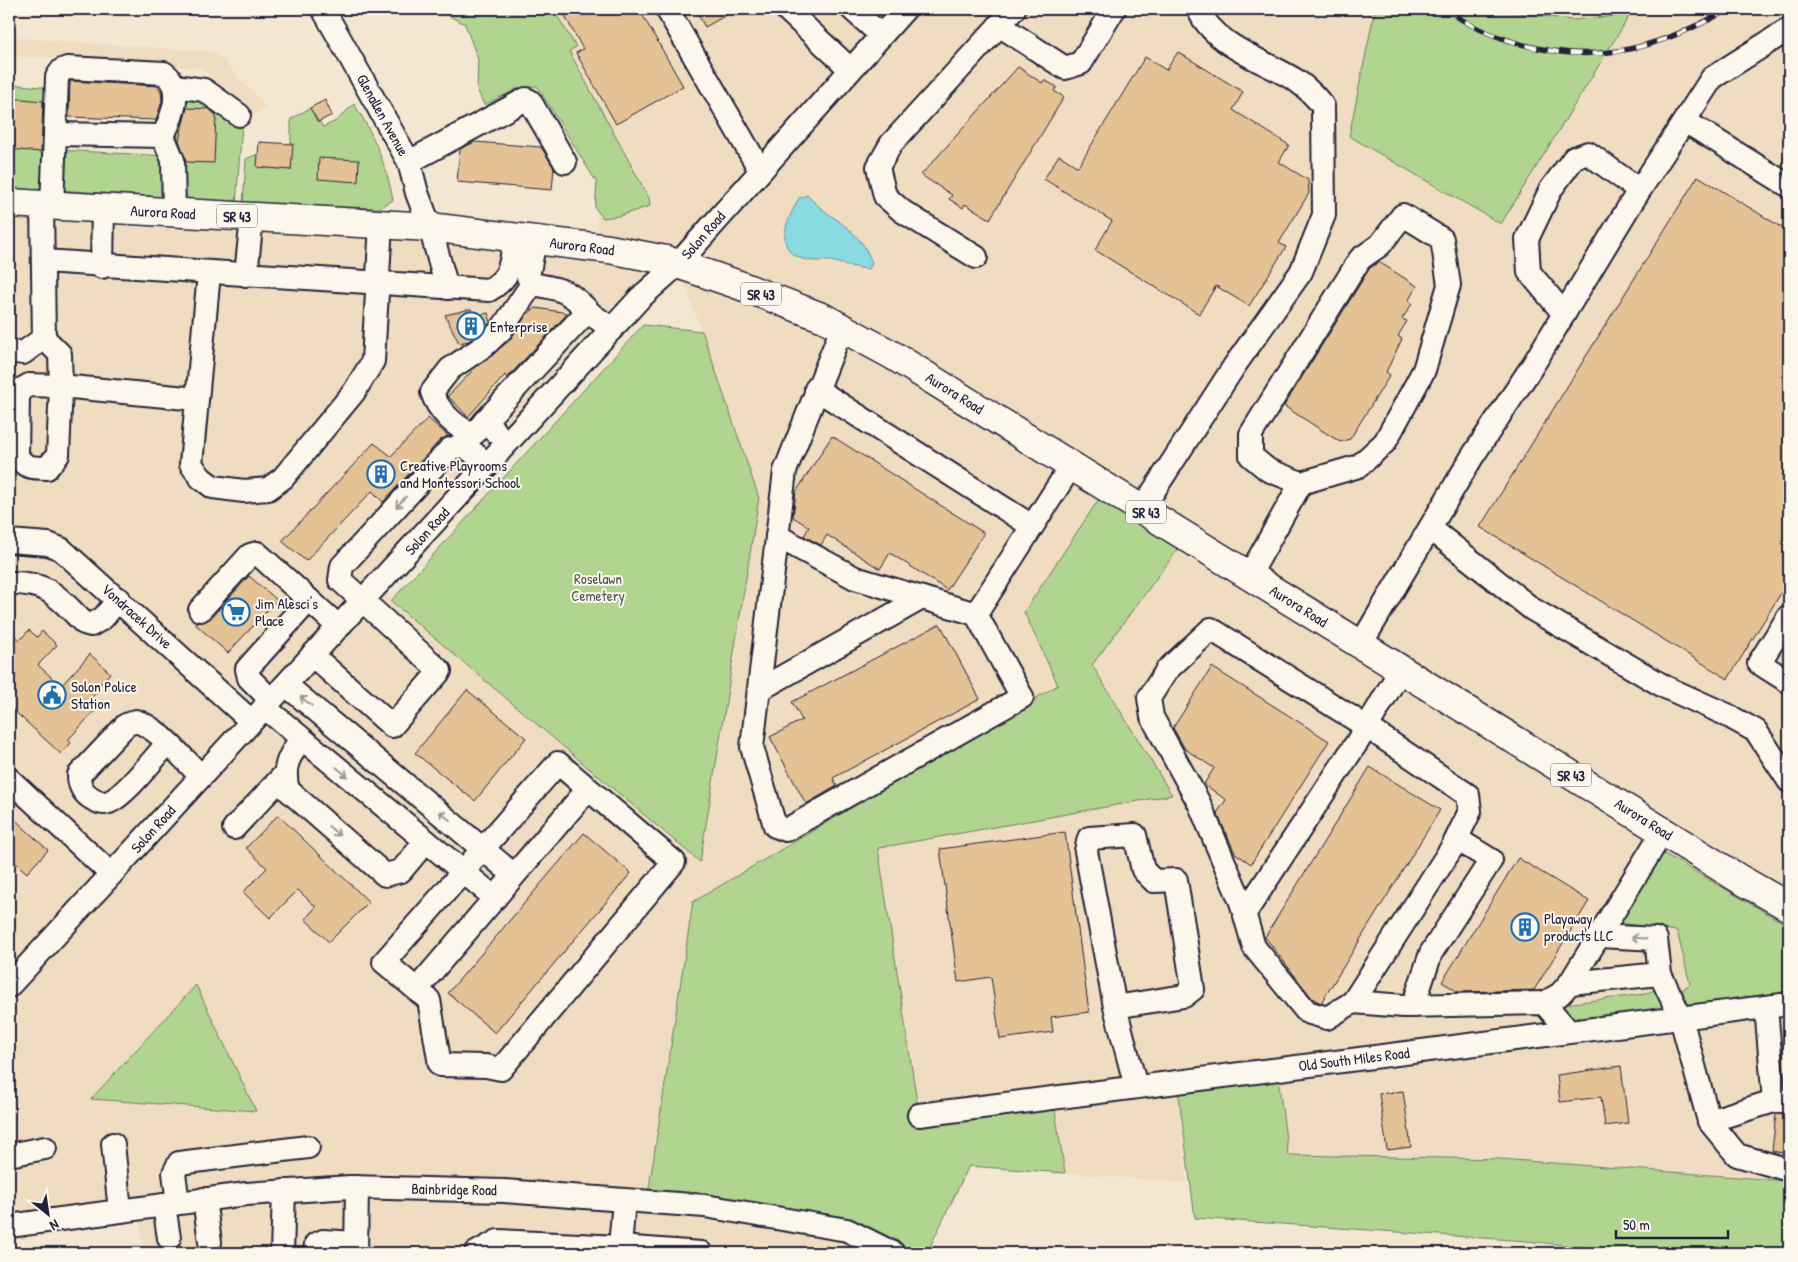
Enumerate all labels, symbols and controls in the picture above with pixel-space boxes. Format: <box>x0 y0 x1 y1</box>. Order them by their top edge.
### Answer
street label: Glenallen Avenue <box>352 70 414 160</box>
street label: Aurora Road <box>130 200 196 224</box>
road number: SR 43 <box>217 205 257 228</box>
street label: Solon Road <box>676 206 730 264</box>
street label: Aurora Road <box>549 232 616 260</box>
road number: SR 43 <box>741 282 781 306</box>
building icon: Enterprise <box>456 311 486 341</box>
place label: Enterprise <box>490 316 548 337</box>
street label: Aurora Road <box>922 367 988 419</box>
place label: Creative Playrooms and Montessori School <box>400 455 520 493</box>
building icon: Creative Playrooms and Montessori School <box>366 459 396 489</box>
one-way arrow <box>395 496 406 509</box>
road number: SR 43 <box>1126 501 1166 524</box>
street label: Solon Road <box>400 502 454 559</box>
park label: Roselawn Cemetery <box>571 568 625 606</box>
street label: Vondracek Drive <box>97 579 177 653</box>
street label: Aurora Road <box>1266 580 1332 632</box>
place label: Jim Alesci's Place <box>255 593 318 631</box>
supermarket icon: Jim Alesci's Place <box>221 597 251 627</box>
place label: Solon Police Station <box>71 676 137 714</box>
public building icon: Solon Police Station <box>37 680 67 710</box>
one-way arrow <box>300 696 313 707</box>
road number: SR 43 <box>1551 764 1591 786</box>
one-way arrow <box>335 766 348 777</box>
street label: Aurora Road <box>1611 793 1677 845</box>
street label: Solon Road <box>126 800 180 857</box>
one-way arrow <box>438 811 451 822</box>
one-way arrow <box>328 825 341 836</box>
place label: Playaway products LLC <box>1544 908 1614 946</box>
building icon: Playaway products LLC <box>1510 912 1540 942</box>
one-way arrow <box>1631 934 1647 943</box>
street label: Old South Miles Road <box>1297 1042 1411 1076</box>
street label: Bainbridge Road <box>411 1178 497 1200</box>
north arrow <box>22 1190 72 1240</box>
scale bar <box>1616 1207 1728 1239</box>
text: 50 m <box>1623 1214 1650 1235</box>
text: N <box>46 1216 63 1236</box>

